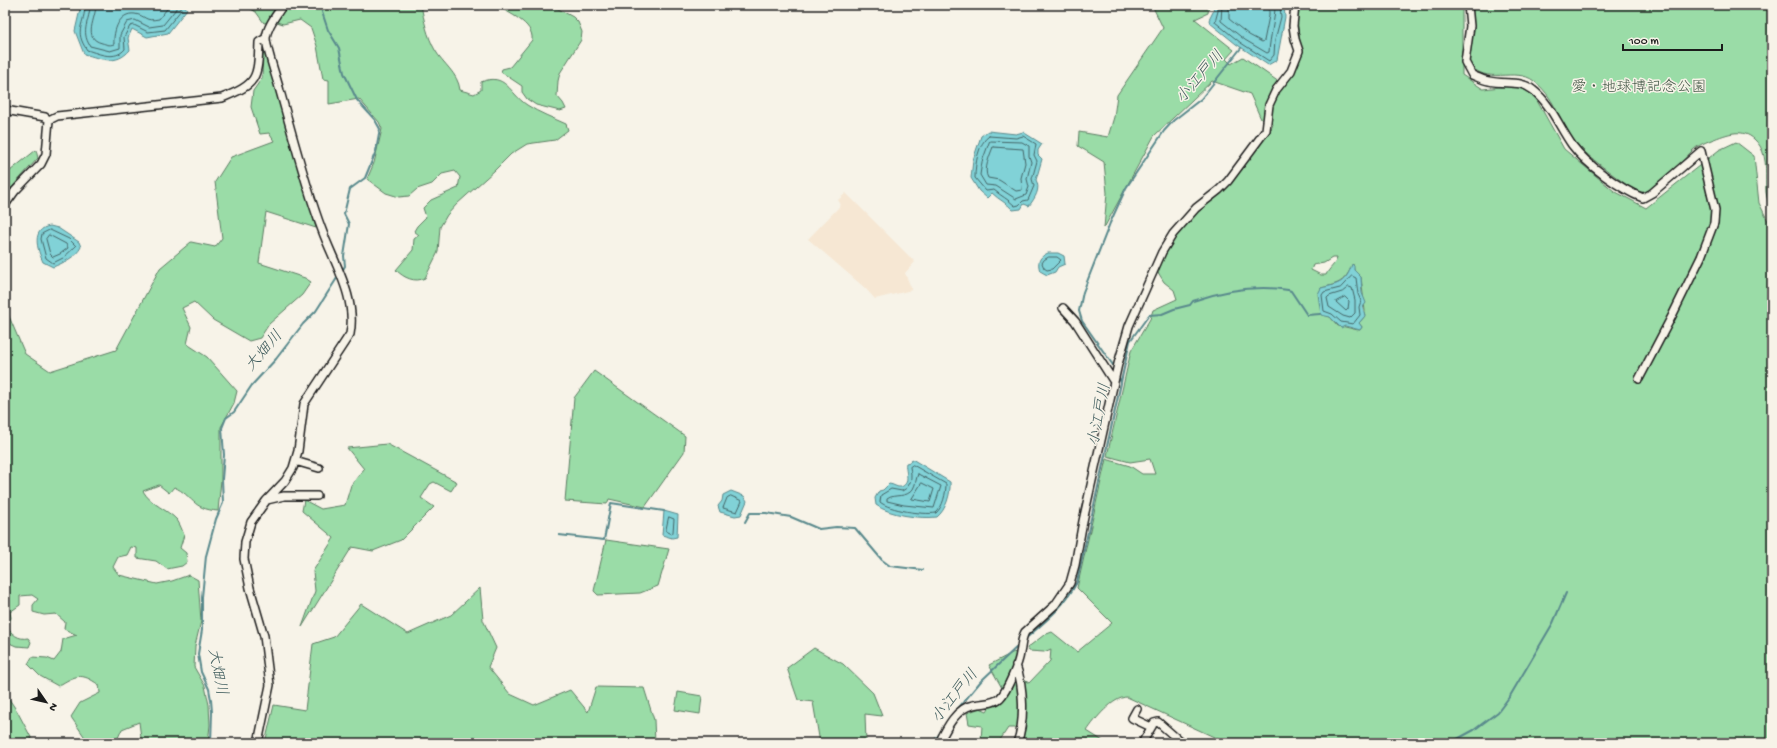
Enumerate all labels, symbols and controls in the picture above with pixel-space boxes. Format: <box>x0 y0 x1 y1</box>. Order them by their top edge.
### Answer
scale bar <box>1623 26 1722 52</box>
text: 100 m <box>1628 35 1659 49</box>
water label: 小江戸川 <box>1172 47 1229 108</box>
park label: 愛・地球博記念公園 <box>1571 78 1707 97</box>
water label: 大畑川 <box>241 327 288 376</box>
water label: 小江戸川 <box>1085 382 1116 448</box>
water label: 大畑川 <box>202 646 231 697</box>
water label: 小江戸川 <box>928 666 984 728</box>
north arrow <box>26 682 66 722</box>
text: N <box>46 700 60 713</box>

